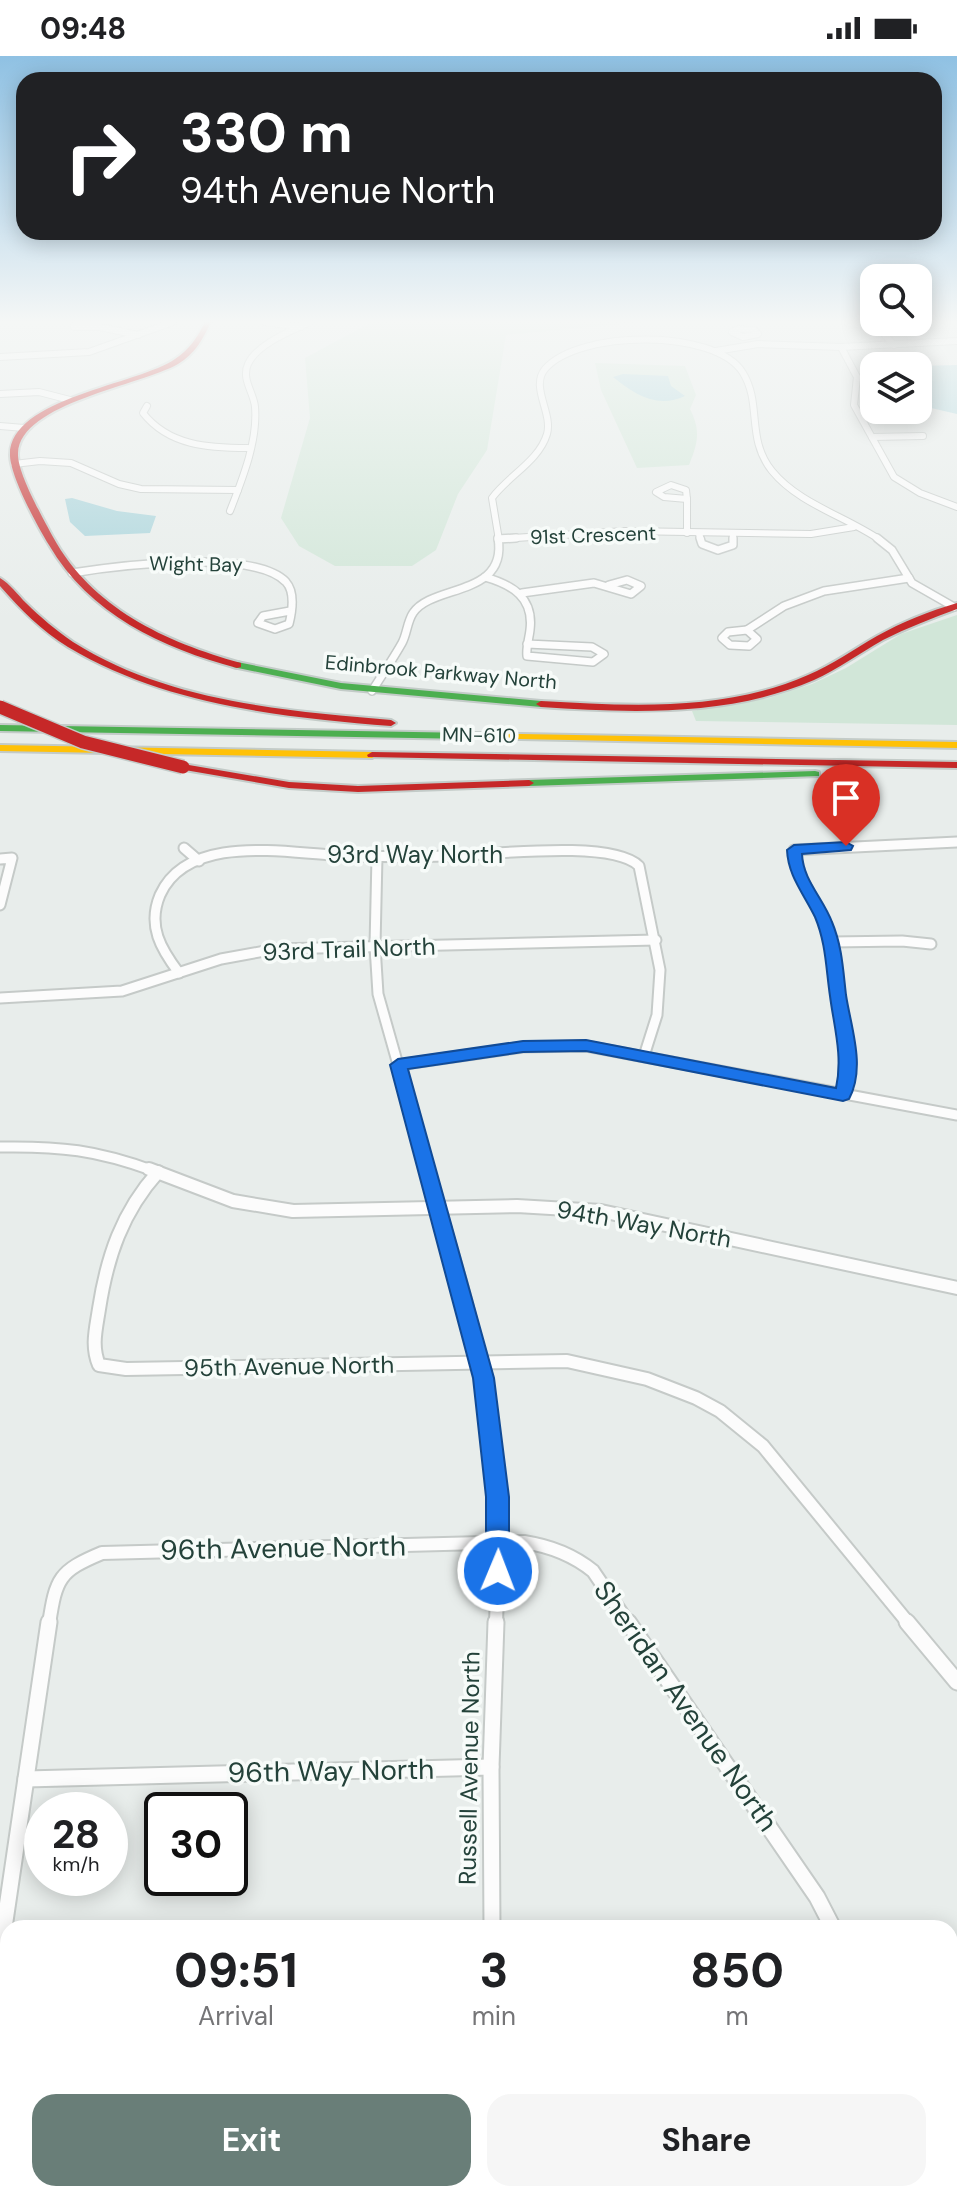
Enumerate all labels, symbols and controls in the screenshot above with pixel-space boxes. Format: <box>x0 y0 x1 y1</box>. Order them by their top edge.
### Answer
text: 09:48 <box>40 9 126 48</box>
text: 330 m <box>180 96 353 169</box>
icon: right <box>48 104 152 208</box>
text: 94th Avenue North <box>180 167 495 214</box>
map controls <box>860 264 932 424</box>
button: search <box>860 264 932 336</box>
button: layers <box>860 352 932 424</box>
street label: 91st Crescent <box>530 520 657 550</box>
street label: Wight Bay <box>149 550 243 578</box>
street label: Edinbrook Parkway North <box>324 649 558 695</box>
street label: MN-610 <box>442 721 516 749</box>
pin <box>812 764 880 846</box>
icon: arrive <box>824 776 868 820</box>
street label: 93rd Way North <box>327 839 503 870</box>
street label: 93rd Trail North <box>262 930 436 968</box>
street label: 94th Way North <box>554 1193 734 1255</box>
street label: 95th Avenue North <box>184 1349 394 1383</box>
street label: 96th Avenue North <box>160 1527 406 1569</box>
position arrow <box>456 1529 540 1613</box>
street label: Sheridan Avenue North <box>585 1573 787 1839</box>
street label: Russell Avenue North <box>451 1651 487 1885</box>
street label: 96th Way North <box>227 1751 435 1791</box>
speed limit sign: 30 <box>144 1792 248 1896</box>
text: 28 <box>52 1808 100 1860</box>
text: km/h <box>52 1851 100 1877</box>
text: 09:51 <box>174 1939 298 2002</box>
text: 3 <box>479 1939 508 2002</box>
text: 850 <box>690 1939 784 2002</box>
text: Arrival <box>198 1999 274 2033</box>
text: min <box>472 1999 516 2033</box>
text: m <box>725 1999 749 2033</box>
button: Exit <box>32 2094 471 2186</box>
button: Share <box>487 2094 926 2186</box>

